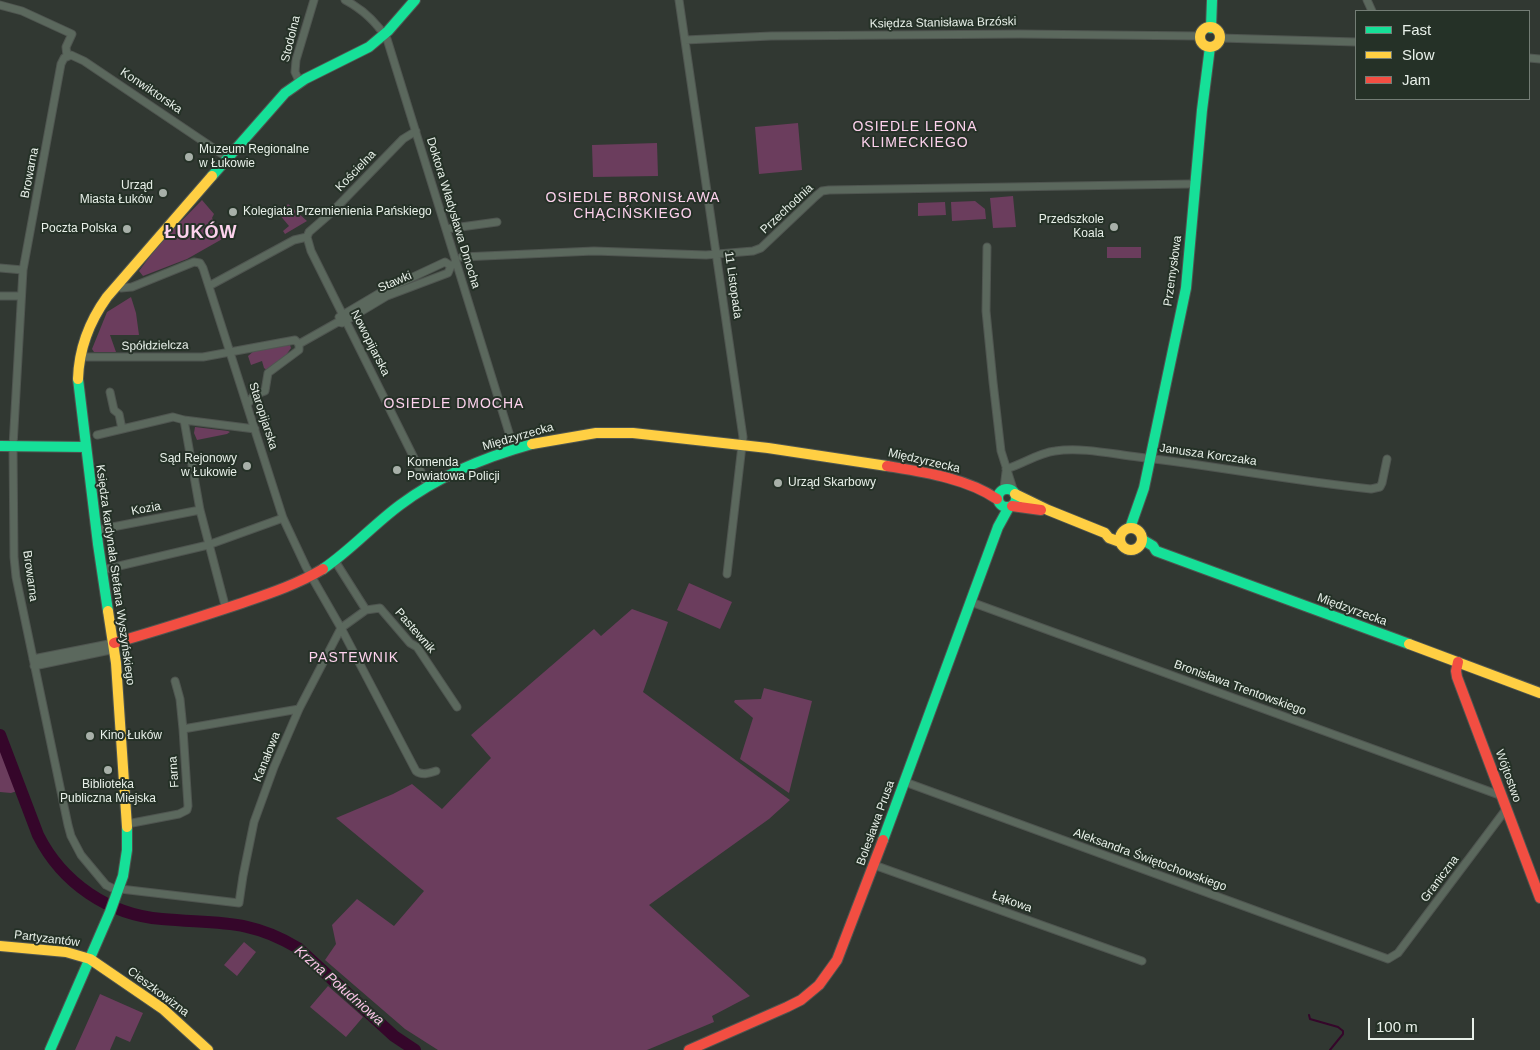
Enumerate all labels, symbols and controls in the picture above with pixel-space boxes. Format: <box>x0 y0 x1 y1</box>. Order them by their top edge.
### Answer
legend <box>1355 10 1530 100</box>
street label: Stodolna <box>278 14 304 64</box>
street label: Księdza Stanisława Brzóski <box>870 15 1016 31</box>
text: Fast <box>1402 21 1431 38</box>
text: Slow <box>1402 46 1435 63</box>
street label: Konwiktorska <box>117 65 185 117</box>
text: Jam <box>1402 71 1430 88</box>
district label: OSIEDLE LEONA KLIMECKIEGO <box>851 119 979 152</box>
street label: Doktora Władysława Dmocha <box>423 136 483 290</box>
place label: Muzeum Regionalne w Łukowie <box>199 143 309 171</box>
street label: Browarna <box>18 146 42 200</box>
street label: Kościelna <box>333 147 379 195</box>
marker: Muzeum Regionalne w Łukowie <box>183 151 195 163</box>
place label: Urząd Miasta Łuków <box>80 179 153 207</box>
street label: Przechodnia <box>758 181 816 237</box>
marker: Urząd Miasta Łuków <box>157 187 169 199</box>
district label: OSIEDLE BRONISŁAWA CHĄCIŃSKIEGO <box>543 190 723 222</box>
place label: Kolegiata Przemienienia Pańskiego <box>243 205 432 219</box>
marker: Kolegiata Przemienienia Pańskiego <box>227 206 239 218</box>
place label: Przedszkole Koala <box>1039 213 1104 241</box>
marker: Przedszkole Koala <box>1108 221 1120 233</box>
place label: Poczta Polska <box>41 222 117 236</box>
district label: ŁUKÓW <box>164 222 238 244</box>
marker: Poczta Polska <box>121 223 133 235</box>
street label: Przemysłowa <box>1161 235 1185 307</box>
street label: 11 Listopada <box>721 250 745 320</box>
street label: Stawki <box>376 268 414 296</box>
street label: Nowopijarska <box>347 308 393 378</box>
street label: Spółdzielcza <box>121 338 189 354</box>
street label: Staropijarska <box>245 380 281 452</box>
district label: OSIEDLE DMOCHA <box>382 396 526 412</box>
street label: Międzyrzecka <box>481 420 555 454</box>
street label: Janusza Korczaka <box>1158 441 1258 469</box>
street label: Międzyrzecka <box>887 446 961 476</box>
place label: Sąd Rejonowy w Łukowie <box>160 452 237 480</box>
place label: Komenda Powiatowa Policji <box>407 456 500 484</box>
marker: Sąd Rejonowy w Łukowie <box>241 460 253 472</box>
street label: Księdza kardynała Stefana Wyszyńskiego <box>92 464 138 686</box>
marker: Komenda Powiatowa Policji <box>391 464 403 476</box>
place label: Urząd Skarbowy <box>788 476 876 490</box>
marker: Urząd Skarbowy <box>772 477 784 489</box>
street label: Kozia <box>130 499 162 519</box>
street label: Browarna <box>19 550 41 602</box>
street label: Międzyrzecka <box>1315 591 1389 629</box>
street label: Pastewnik <box>392 606 438 656</box>
district label: PASTEWNIK <box>308 650 400 666</box>
street label: Bronisława Trentowskiego <box>1172 657 1308 719</box>
place label: Kino Łuków <box>100 729 162 743</box>
marker: Kino Łuków <box>84 730 96 742</box>
street label: Kanałowa <box>250 730 284 784</box>
street label: Wójtostwo <box>1492 748 1524 804</box>
street label: Farna <box>166 756 182 788</box>
marker: Biblioteka Publiczna Miejska <box>102 764 114 776</box>
place label: Biblioteka Publiczna Miejska <box>60 778 156 806</box>
street label: Bolesława Prusa <box>854 779 898 867</box>
street label: Aleksandra Świętochowskiego <box>1071 826 1229 894</box>
street label: Graniczna <box>1418 853 1462 905</box>
street label: Łąkowa <box>990 888 1034 916</box>
street label: Partyzantów <box>13 928 81 950</box>
water label: Krzna Południowa <box>291 943 387 1029</box>
street label: Cieszkowizna <box>124 964 192 1020</box>
scale bar <box>1370 1008 1476 1040</box>
text: 100 m <box>1376 1018 1418 1035</box>

